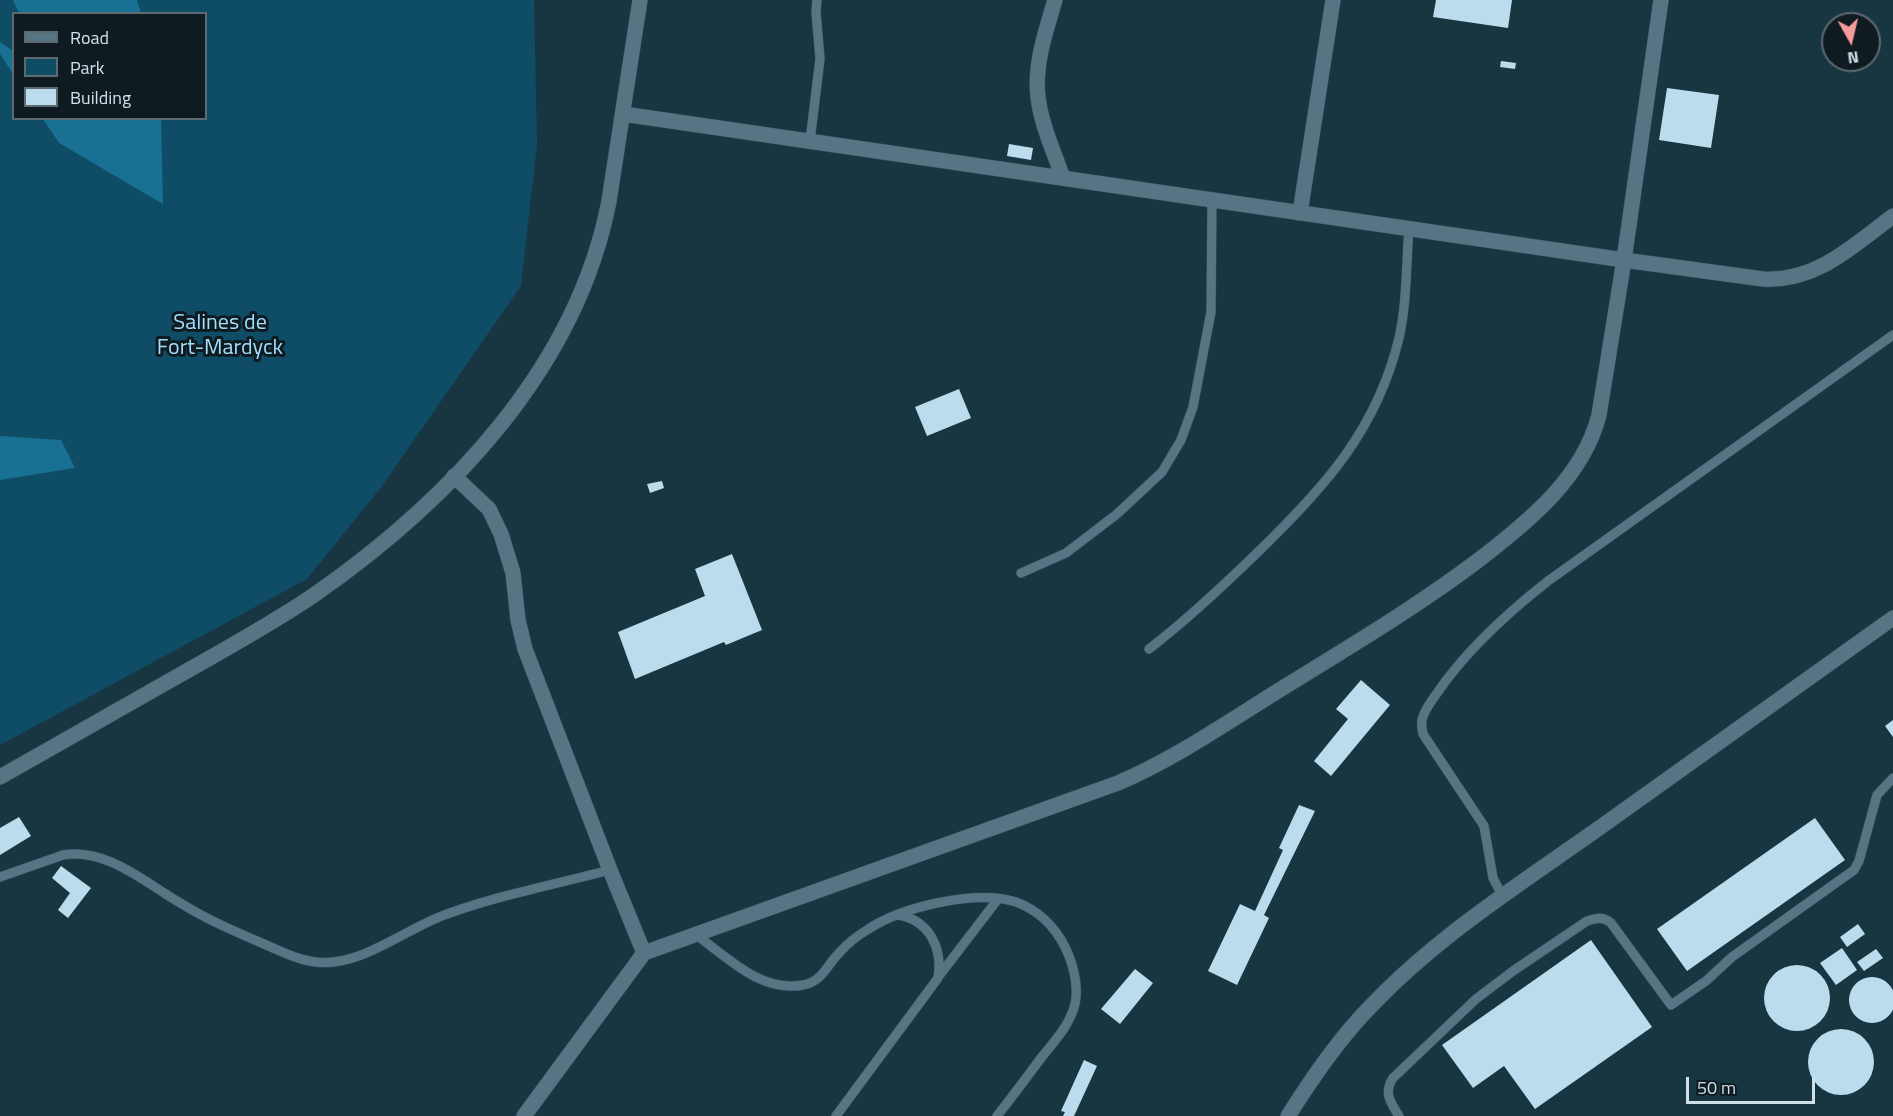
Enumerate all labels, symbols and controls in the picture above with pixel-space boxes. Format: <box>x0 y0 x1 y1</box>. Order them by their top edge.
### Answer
legend <box>12 12 207 120</box>
north arrow <box>1821 12 1881 72</box>
text: Road <box>70 24 109 51</box>
text: N <box>1846 45 1860 70</box>
text: Park <box>70 54 104 81</box>
text: Building <box>70 84 131 111</box>
park label: Salines de Fort-Mardyck <box>157 311 283 362</box>
scale bar <box>1689 1065 1818 1103</box>
text: 50 m <box>1697 1074 1736 1101</box>

